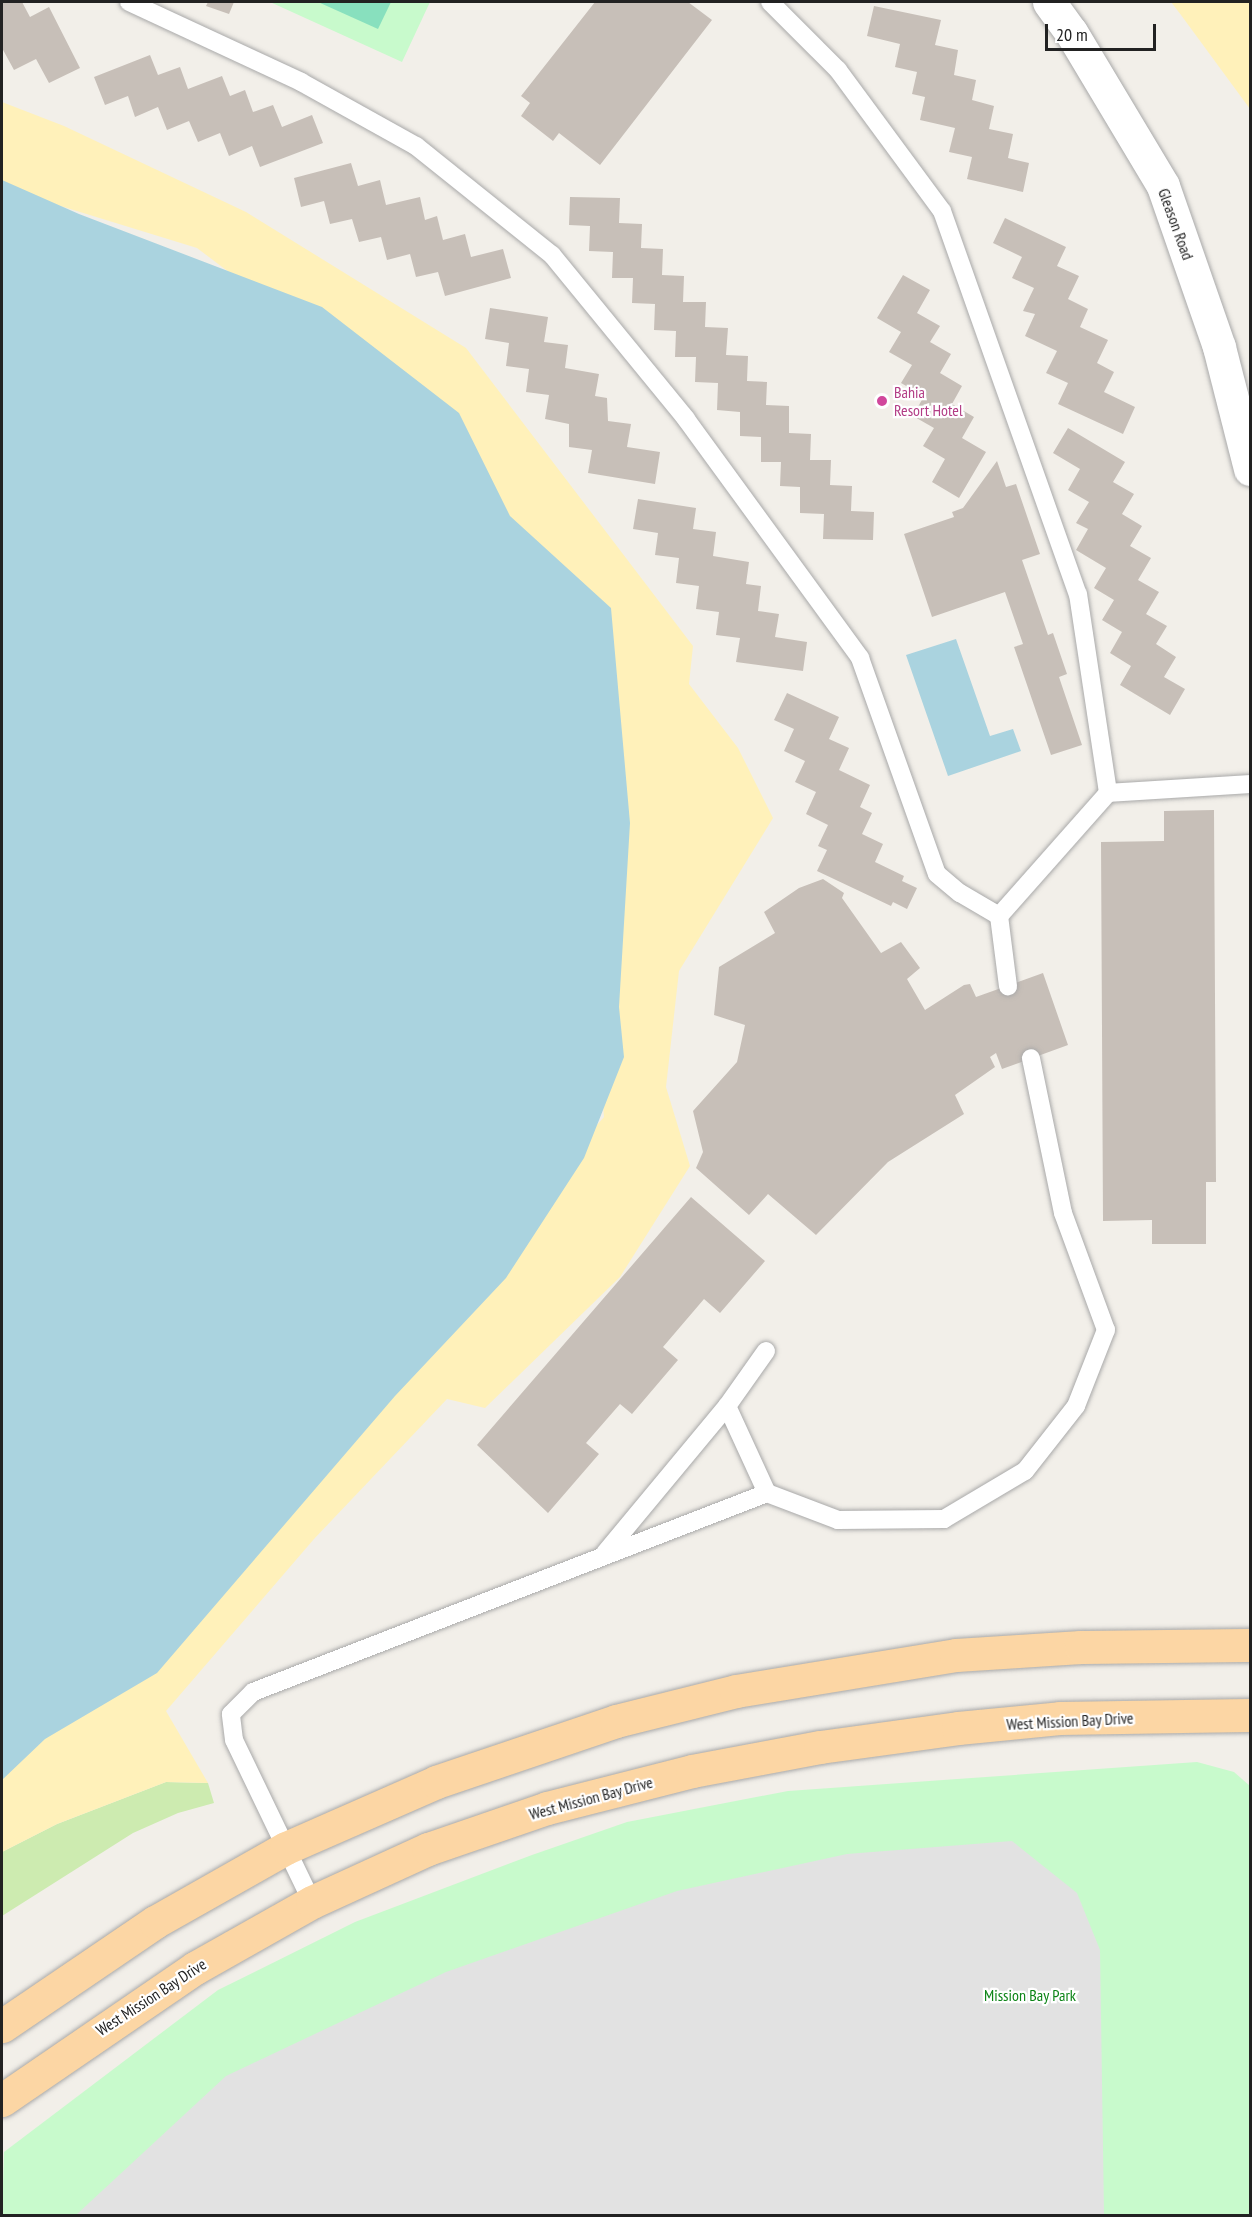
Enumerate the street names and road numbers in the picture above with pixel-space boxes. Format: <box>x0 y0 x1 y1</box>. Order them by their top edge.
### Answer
street label: Gleason Road <box>1154 186 1198 262</box>
street label: West Mission Bay Drive <box>1006 1708 1134 1734</box>
street label: West Mission Bay Drive <box>527 1772 655 1824</box>
street label: West Mission Bay Drive <box>92 1954 210 2040</box>

